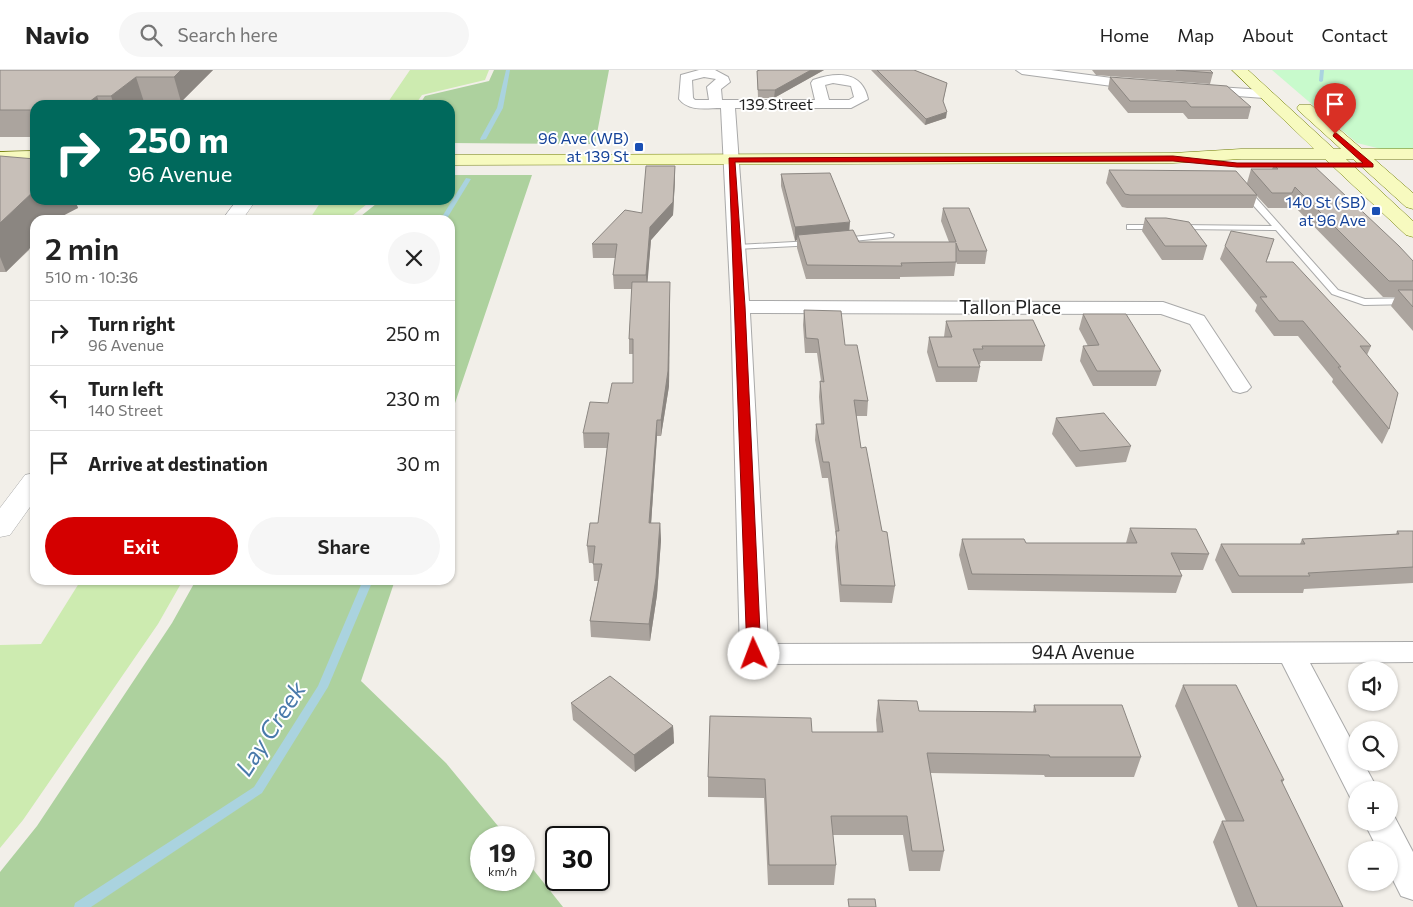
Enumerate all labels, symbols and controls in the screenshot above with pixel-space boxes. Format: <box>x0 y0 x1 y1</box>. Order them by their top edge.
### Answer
search box <box>119 12 469 57</box>
text: Navio <box>25 20 89 49</box>
icon: search <box>137 21 165 49</box>
text: Search here <box>177 23 278 46</box>
text: Home <box>1100 24 1149 46</box>
text: Map <box>1177 24 1214 46</box>
text: About <box>1242 24 1294 46</box>
text: Contact <box>1322 24 1388 46</box>
pin <box>1314 83 1356 134</box>
icon: arrive <box>1321 90 1349 118</box>
street label: 139 Street <box>739 94 813 113</box>
text: 250 m <box>128 117 229 160</box>
icon: right <box>45 120 110 185</box>
place label: 96 Ave (WB) at 139 St <box>538 128 629 165</box>
marker: 96 Ave (WB) at 139 St <box>633 141 645 153</box>
text: 96 Avenue <box>128 160 232 187</box>
place label: 140 St (SB) at 96 Ave <box>1285 192 1366 229</box>
marker: 140 St (SB) at 96 Ave <box>1370 205 1382 217</box>
text: 2 min <box>45 229 119 266</box>
button: close <box>388 232 440 284</box>
text: 510 m · 10:36 <box>45 267 138 286</box>
street label: Tallon Place <box>959 295 1061 318</box>
text: Turn right <box>88 312 175 335</box>
icon: right <box>45 319 73 347</box>
text: 250 m <box>386 322 440 345</box>
text: 96 Avenue <box>88 335 164 354</box>
text: Turn left <box>88 377 163 400</box>
icon: left <box>45 384 73 412</box>
text: 230 m <box>386 387 440 410</box>
text: 140 Street <box>88 400 163 419</box>
icon: arrive <box>45 449 73 477</box>
text: Arrive at destination <box>88 452 268 475</box>
text: 30 m <box>397 452 440 475</box>
button: Exit <box>45 517 238 575</box>
button: Share <box>248 517 440 575</box>
position arrow <box>727 627 779 679</box>
street label: 94A Avenue <box>1031 640 1135 663</box>
map controls <box>1348 661 1398 891</box>
button: sound <box>1348 661 1398 711</box>
water label: Lay Creek <box>229 675 312 781</box>
button: search <box>1348 721 1398 771</box>
button: + <box>1348 781 1398 831</box>
speed limit sign: 30 <box>545 826 610 891</box>
text: 19 <box>489 837 516 867</box>
button: − <box>1348 841 1398 891</box>
text: km/h <box>488 864 517 878</box>

